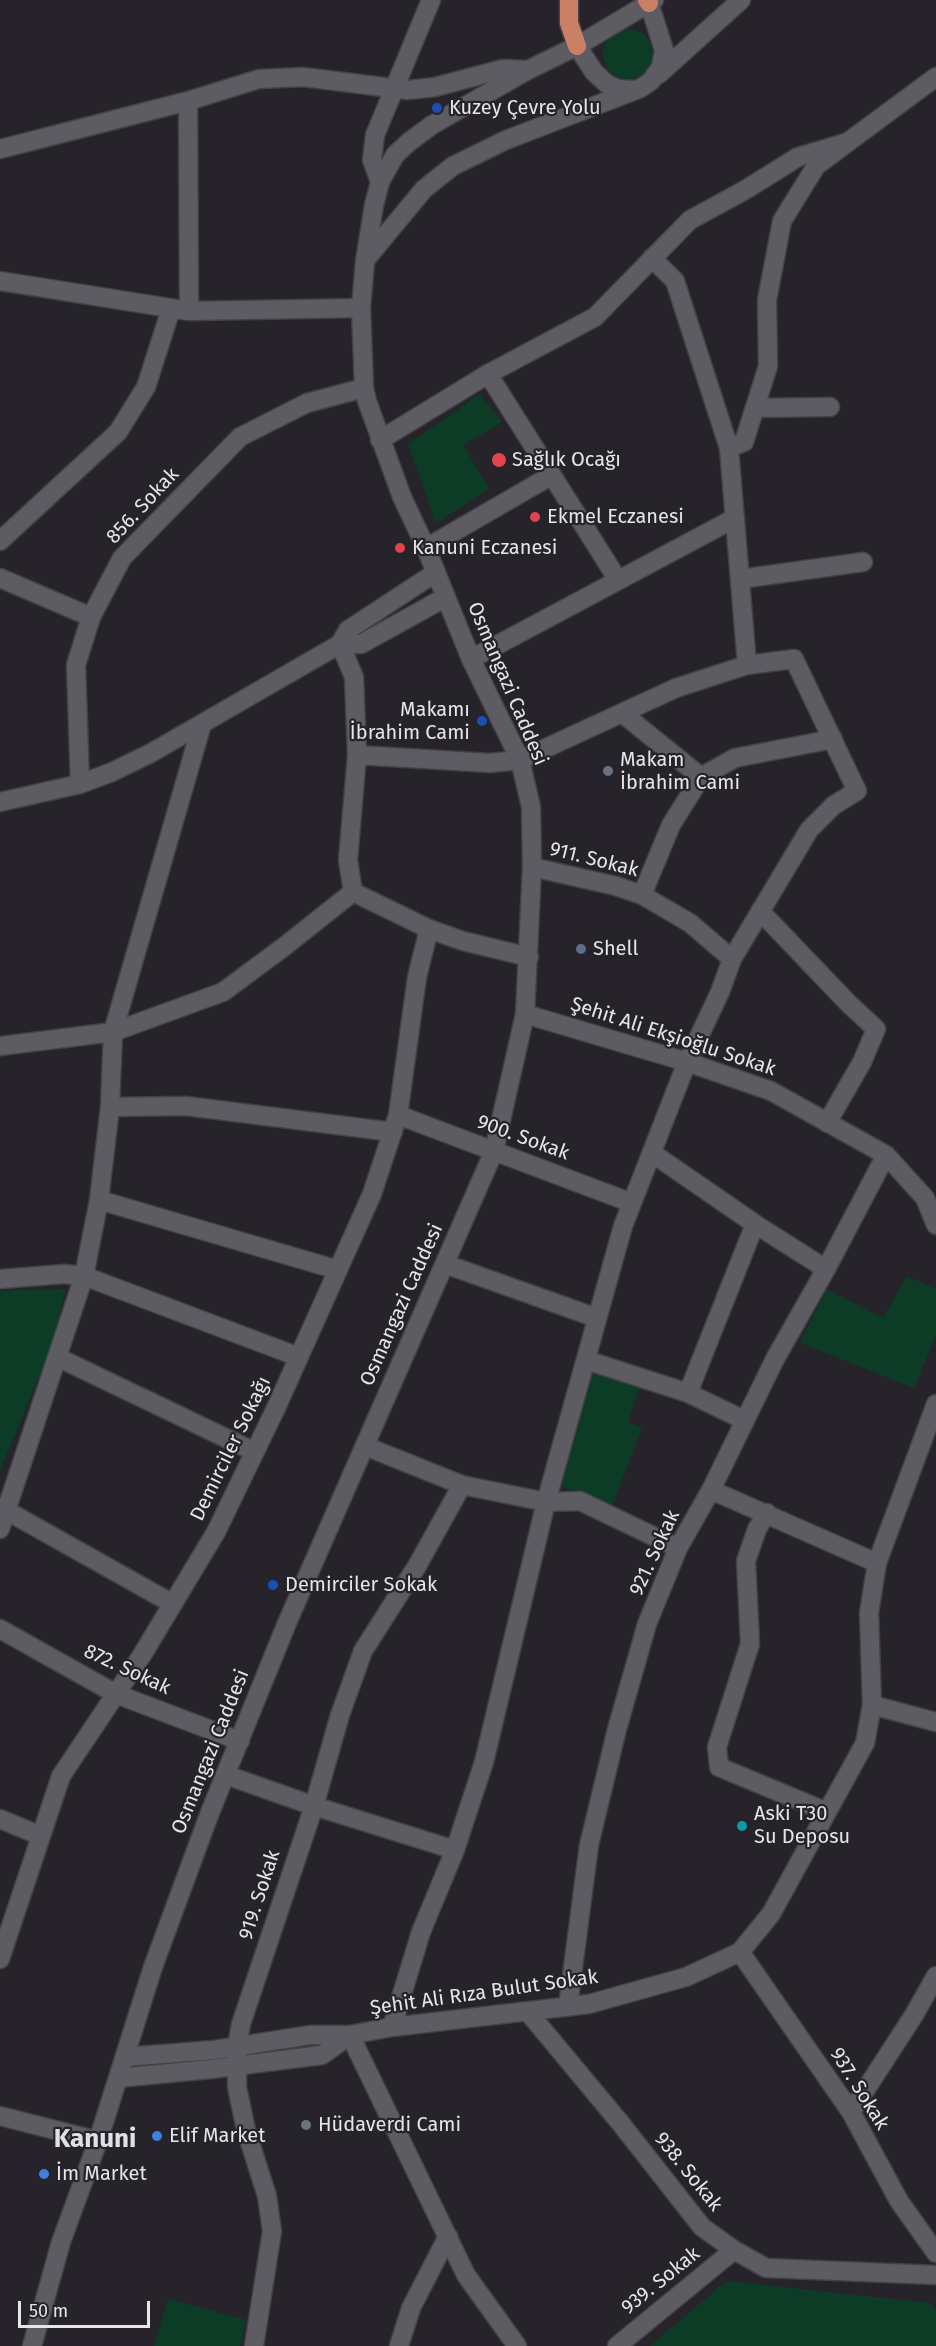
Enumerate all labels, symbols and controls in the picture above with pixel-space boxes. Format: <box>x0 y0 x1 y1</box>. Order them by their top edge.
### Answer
place label: Kuzey Çevre Yolu <box>449 96 601 120</box>
marker: Kuzey Çevre Yolu <box>430 101 444 115</box>
place label: Sağlık Ocağı <box>512 448 621 472</box>
marker: Sağlık Ocağı <box>490 451 508 469</box>
street label: 856. Sokak <box>102 463 184 549</box>
place label: Ekmel Eczanesi <box>547 505 684 529</box>
marker: Ekmel Eczanesi <box>528 510 542 524</box>
place label: Kanuni Eczanesi <box>412 536 557 560</box>
marker: Kanuni Eczanesi <box>393 541 407 555</box>
street label: Osmangazi Caddesi <box>462 599 552 769</box>
place label: Makamı İbrahim Cami <box>350 698 470 745</box>
marker: Makamı İbrahim Cami <box>475 714 489 728</box>
place label: Makam İbrahim Cami <box>620 748 740 795</box>
marker: Makam İbrahim Cami <box>601 764 615 778</box>
street label: 911. Sokak <box>547 837 641 883</box>
place label: Shell <box>593 937 638 961</box>
marker: Shell <box>574 942 588 956</box>
street label: Şehit Ali Ekşioğlu Sokak <box>567 992 779 1082</box>
street label: 900. Sokak <box>474 1110 572 1166</box>
street label: Osmangazi Caddesi <box>355 1220 449 1390</box>
street label: Demirciler Sokağı <box>186 1373 276 1525</box>
street label: 921. Sokak <box>625 1506 685 1600</box>
place label: Demirciler Sokak <box>285 1573 437 1597</box>
marker: Demirciler Sokak <box>266 1578 280 1592</box>
street label: 872. Sokak <box>80 1639 174 1701</box>
street label: Osmangazi Caddesi <box>167 1666 255 1838</box>
place label: Aski T30 Su Deposu <box>754 1802 850 1849</box>
marker: Aski T30 Su Deposu <box>735 1819 749 1833</box>
street label: 919. Sokak <box>234 1847 286 1943</box>
street label: Şehit Ali Rıza Bulut Sokak <box>369 1965 599 2021</box>
street label: 937. Sokak <box>824 2043 894 2135</box>
place label: Hüdaverdi Cami <box>318 2113 461 2137</box>
marker: Hüdaverdi Cami <box>299 2118 313 2132</box>
district label: Kanuni <box>54 2124 136 2156</box>
place label: Elif Market <box>169 2124 265 2148</box>
street label: 938. Sokak <box>649 2128 727 2216</box>
marker: Elif Market <box>150 2129 164 2143</box>
place label: İm Market <box>56 2162 147 2186</box>
marker: İm Market <box>37 2167 51 2181</box>
street label: 939. Sokak <box>617 2242 705 2320</box>
scale bar <box>21 2289 153 2327</box>
text: 50 m <box>29 2300 68 2322</box>

